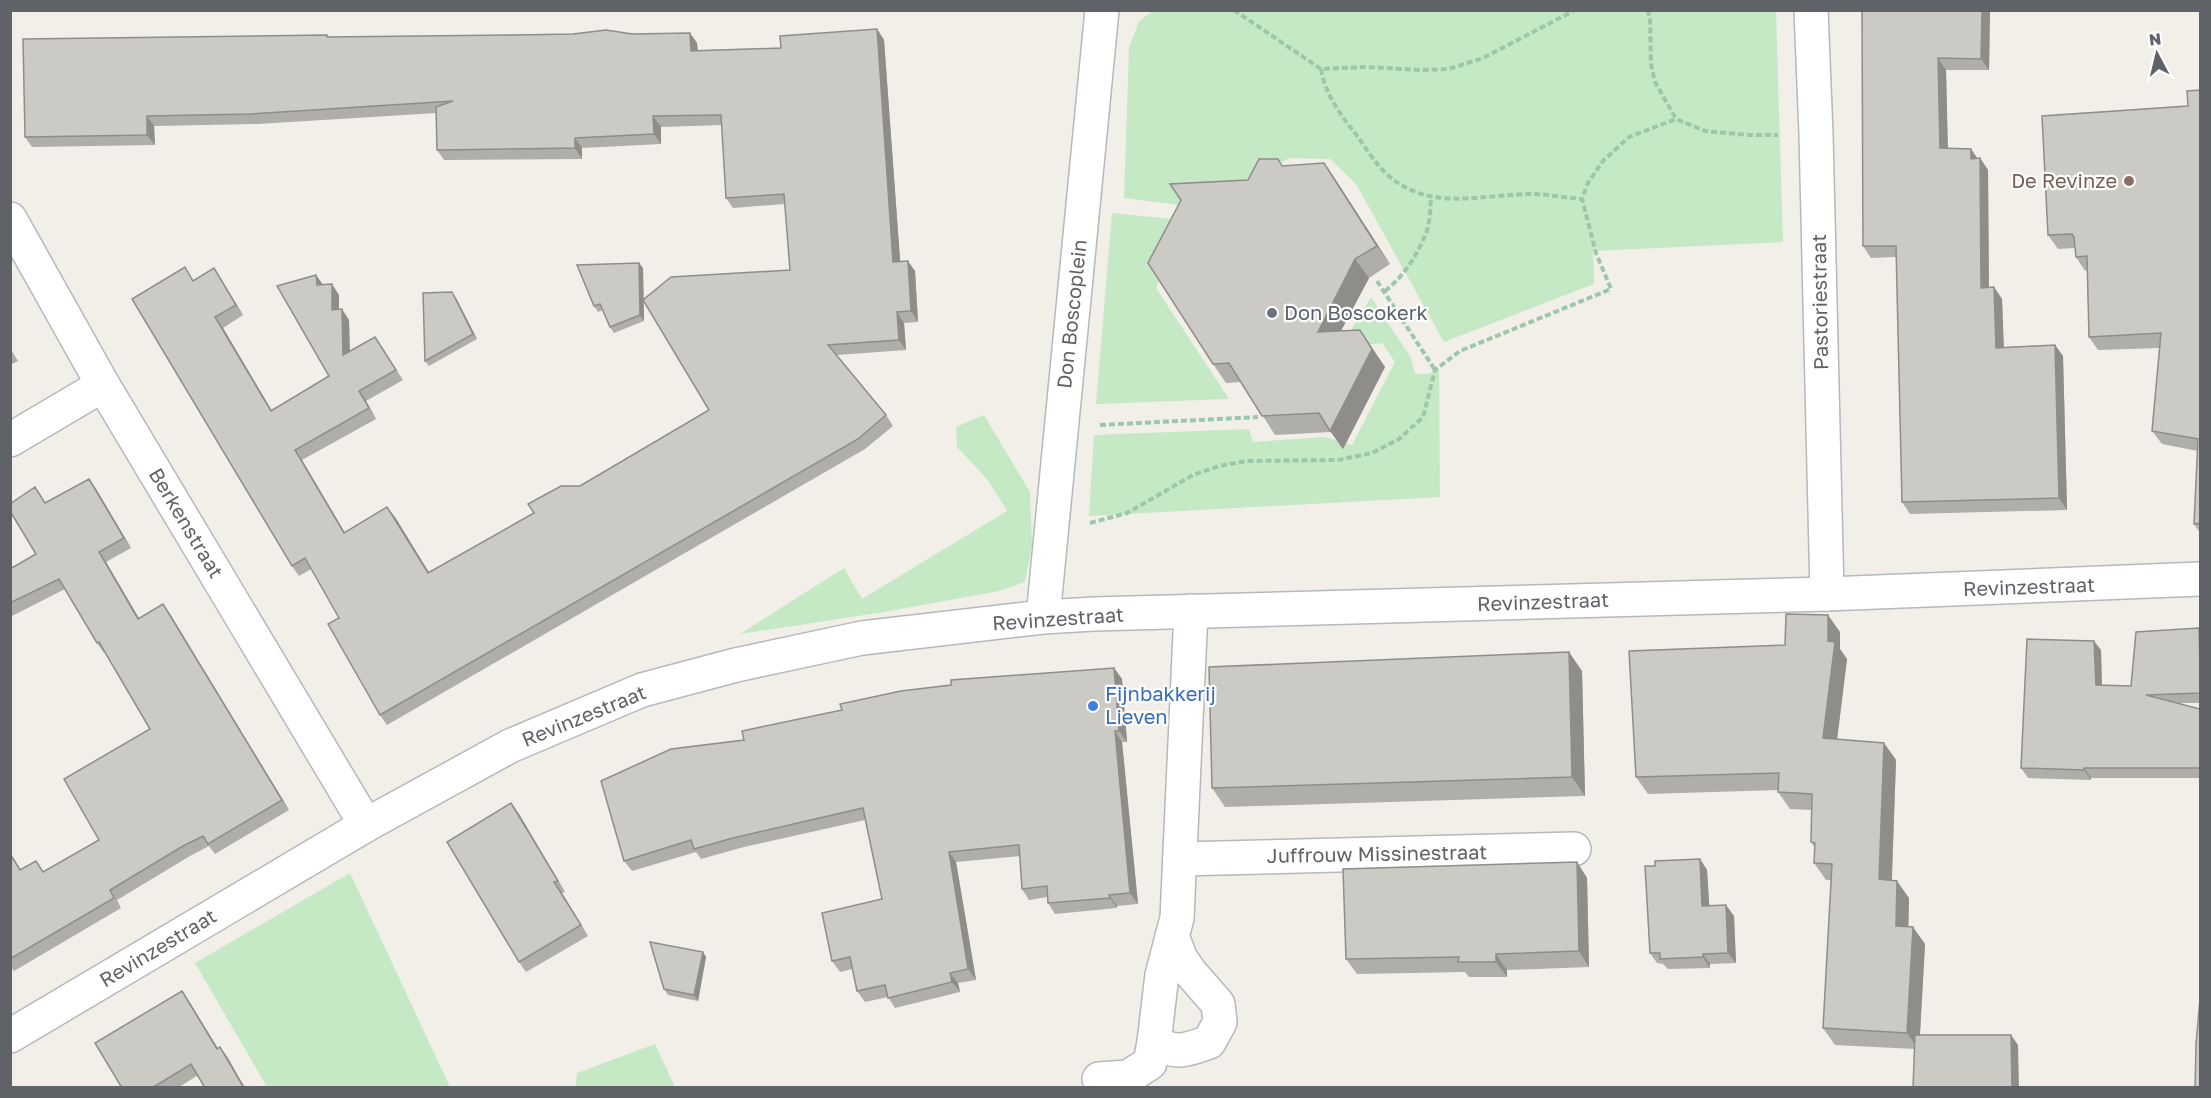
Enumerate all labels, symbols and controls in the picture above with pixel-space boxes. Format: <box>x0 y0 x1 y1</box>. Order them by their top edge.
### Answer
north arrow <box>2127 24 2187 84</box>
text: N <box>2148 28 2162 50</box>
place label: De Revinze <box>2011 168 2117 192</box>
marker: De Revinze <box>2122 174 2136 188</box>
street label: Pastoriestraat <box>1806 234 1832 370</box>
street label: Don Boscoplein <box>1051 238 1091 390</box>
place label: Don Boscokerk <box>1284 300 1428 324</box>
marker: Don Boscokerk <box>1265 306 1279 320</box>
street label: Berkenstraat <box>145 463 229 582</box>
street label: Revinzestraat <box>1963 572 2095 600</box>
street label: Revinzestraat <box>1477 587 1609 615</box>
street label: Revinzestraat <box>991 601 1125 635</box>
street label: Revinzestraat <box>518 679 649 751</box>
place label: Fijnbakkerij Lieven <box>1105 681 1216 728</box>
marker: Fijnbakkerij Lieven <box>1086 699 1100 713</box>
street label: Juffrouw Missinestraat <box>1267 839 1487 867</box>
street label: Revinzestraat <box>95 903 220 991</box>

